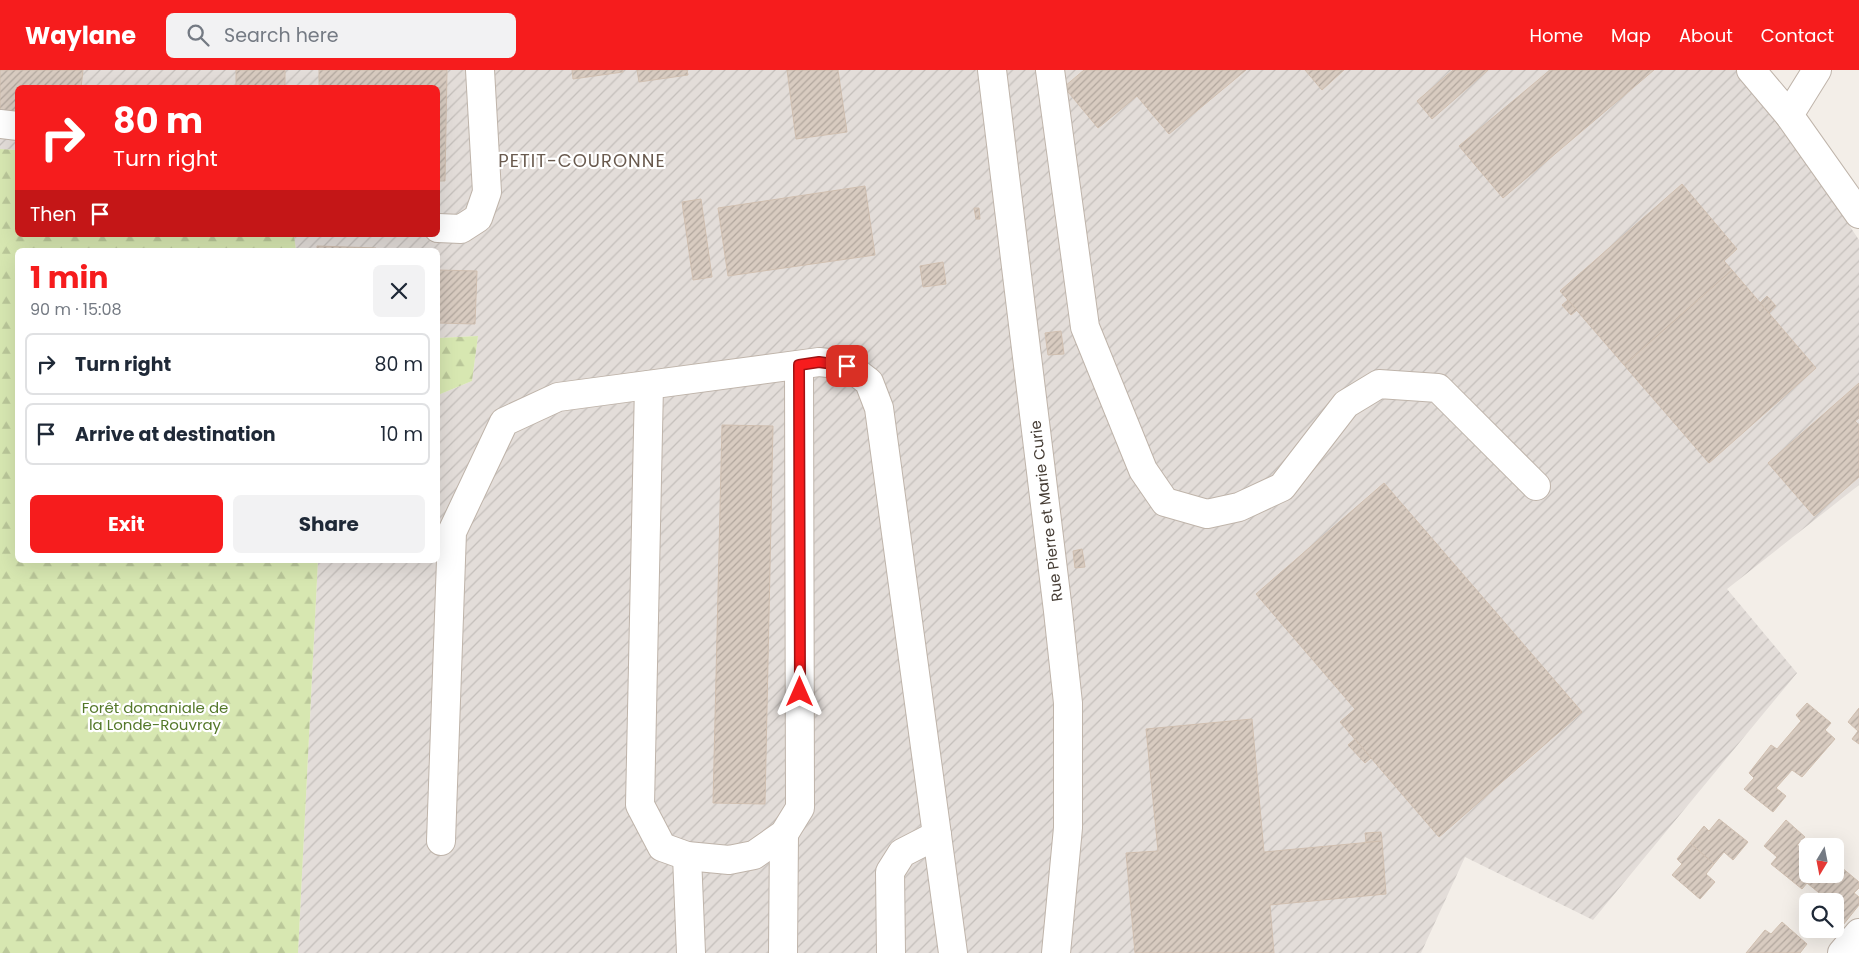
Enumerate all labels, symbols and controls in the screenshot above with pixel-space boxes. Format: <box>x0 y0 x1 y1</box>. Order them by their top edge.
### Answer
search box <box>166 13 516 58</box>
text: Waylane <box>25 19 136 52</box>
icon: search <box>184 21 212 49</box>
text: Search here <box>224 22 339 49</box>
text: Home <box>1529 23 1583 48</box>
text: Map <box>1611 23 1651 48</box>
text: About <box>1679 23 1733 48</box>
text: Contact <box>1761 23 1834 48</box>
text: 80 m <box>113 96 203 145</box>
icon: right <box>30 105 95 170</box>
text: Turn right <box>113 143 218 174</box>
district label: PETIT-COURONNE <box>498 148 666 173</box>
icon: arrive <box>86 200 114 228</box>
text: Then <box>30 201 76 228</box>
text: 1 min <box>30 256 108 299</box>
button: close <box>373 265 425 317</box>
text: 90 m · 15:08 <box>30 298 122 321</box>
pin <box>826 345 868 387</box>
icon: right <box>32 350 60 378</box>
text: Turn right <box>75 351 171 378</box>
text: 80 m <box>374 351 423 378</box>
icon: arrive <box>833 352 861 380</box>
street label: Rue Pierre et Marie Curie <box>1024 419 1068 603</box>
icon: arrive <box>32 420 60 448</box>
text: Arrive at destination <box>75 421 276 448</box>
text: 10 m <box>380 421 423 448</box>
button: Exit <box>30 495 223 553</box>
button: Share <box>233 495 425 553</box>
position arrow <box>773 665 825 717</box>
park label: Forêt domaniale de la Londe-Rouvray <box>82 697 228 735</box>
north arrow <box>1799 838 1844 882</box>
map controls <box>1799 838 1844 938</box>
button: search <box>1799 893 1844 938</box>

